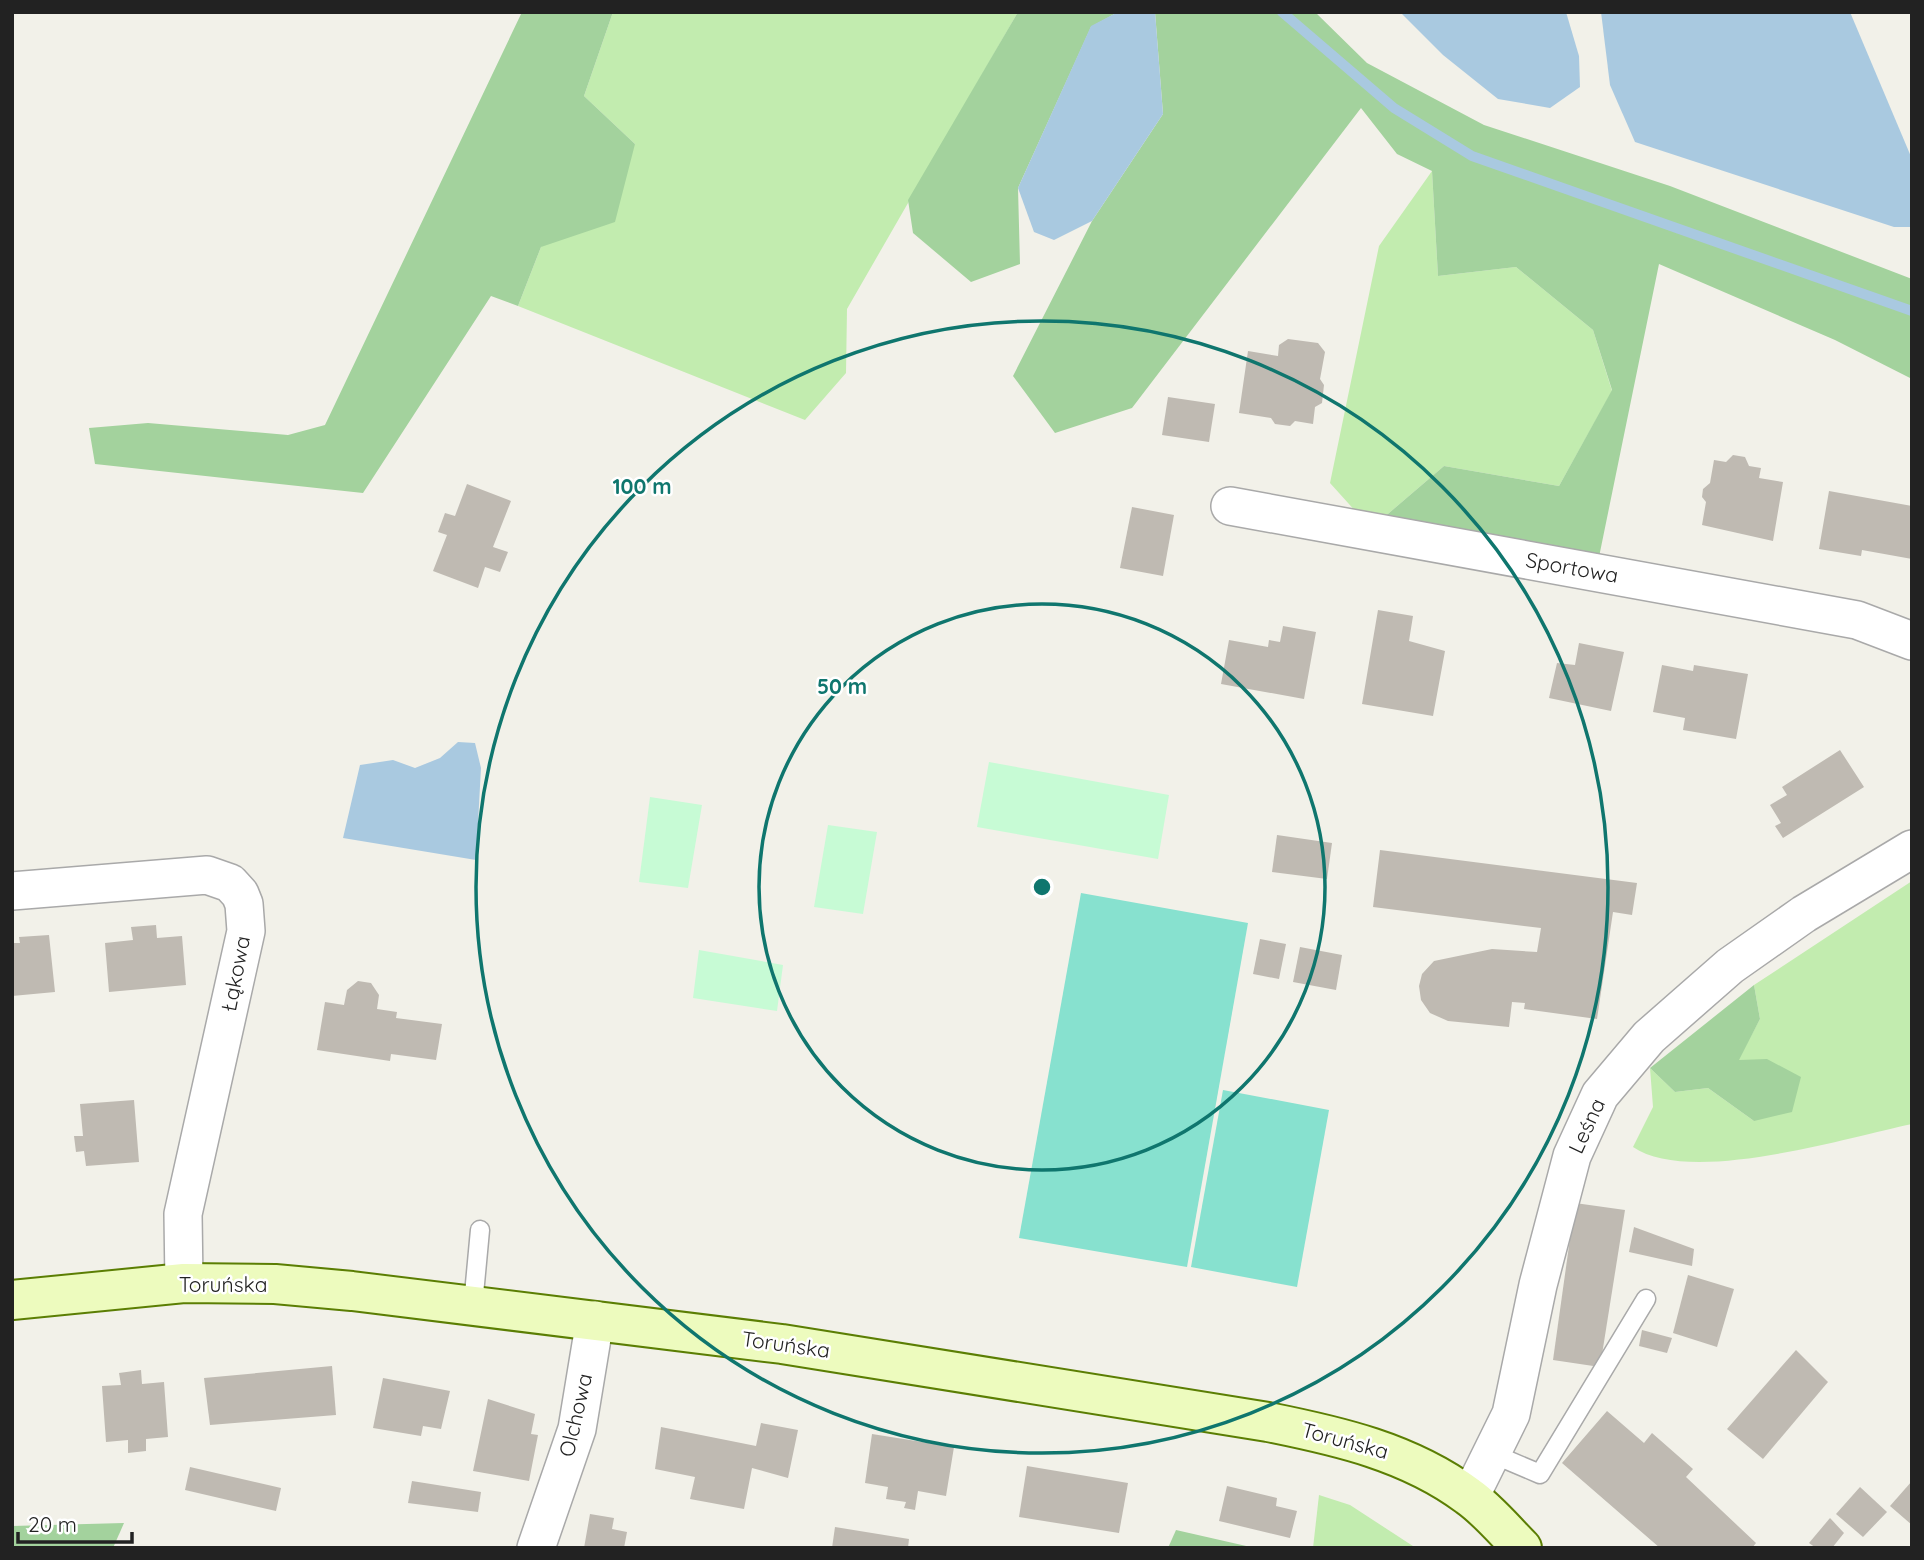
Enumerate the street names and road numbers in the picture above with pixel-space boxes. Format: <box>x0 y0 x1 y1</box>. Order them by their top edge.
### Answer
street label: Sportowa <box>1524 546 1621 588</box>
street label: Łąkowa <box>215 934 255 1014</box>
street label: Leśna <box>1562 1094 1610 1157</box>
street label: Toruńska <box>179 1271 267 1297</box>
street label: Toruńska <box>740 1325 832 1363</box>
street label: Olchowa <box>553 1371 597 1459</box>
street label: Toruńska <box>1299 1416 1391 1464</box>

